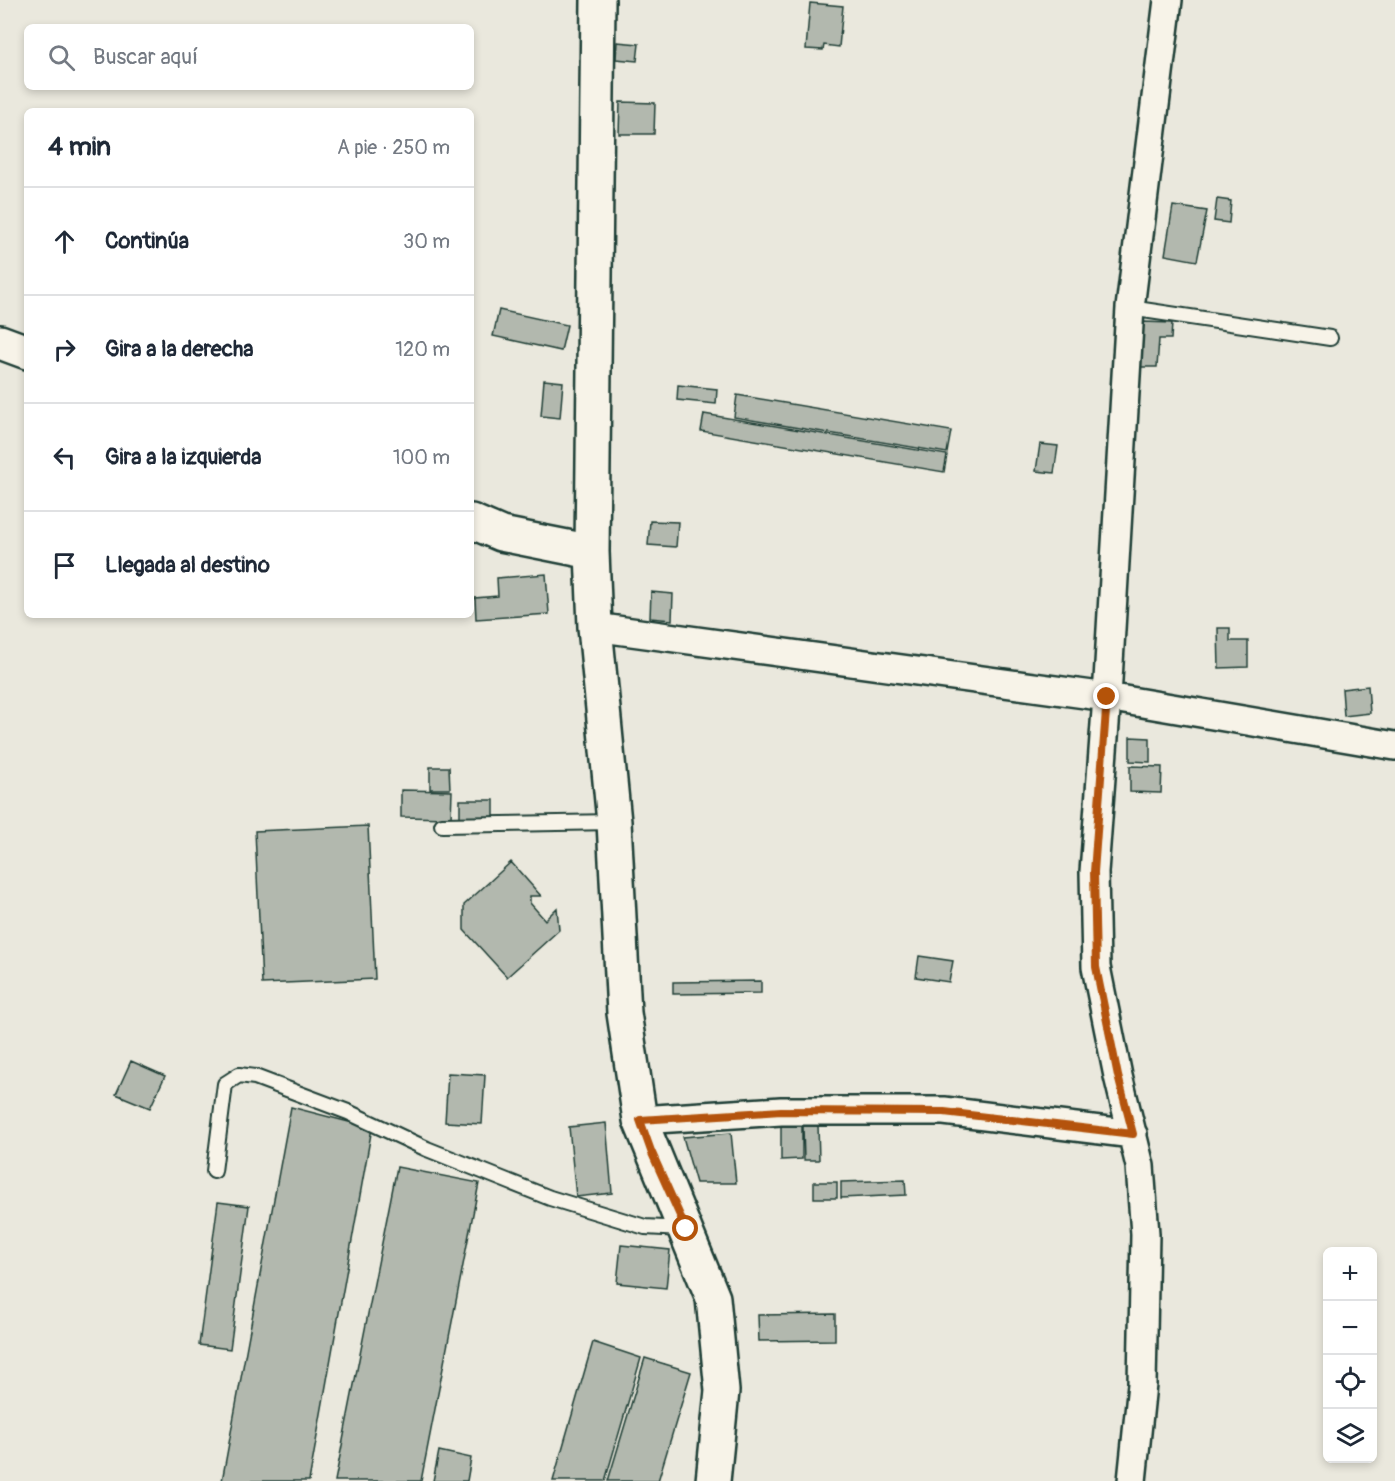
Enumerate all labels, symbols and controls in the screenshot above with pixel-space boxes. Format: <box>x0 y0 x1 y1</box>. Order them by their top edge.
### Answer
search box <box>24 24 474 90</box>
icon: search <box>45 41 78 74</box>
text: Buscar aquí <box>93 43 198 71</box>
text: 4 min <box>48 131 111 163</box>
text: A pie · 250 m <box>337 135 450 160</box>
icon: ahead <box>48 225 81 258</box>
text: Continúa <box>105 227 189 255</box>
text: 30 m <box>403 229 450 254</box>
icon: right <box>48 333 81 366</box>
text: Gira a la derecha <box>105 335 253 363</box>
text: 120 m <box>395 337 450 362</box>
icon: left <box>48 441 81 474</box>
text: Gira a la izquierda <box>105 443 262 471</box>
text: 100 m <box>393 445 450 470</box>
icon: arrive <box>48 549 81 582</box>
text: Llegada al destino <box>105 551 270 579</box>
route end <box>1093 683 1119 709</box>
route start <box>672 1215 698 1241</box>
map controls <box>1323 1247 1377 1463</box>
button: + <box>1323 1247 1377 1301</box>
button: − <box>1323 1301 1377 1355</box>
button: locate <box>1323 1355 1377 1409</box>
button: layers <box>1323 1409 1377 1463</box>

